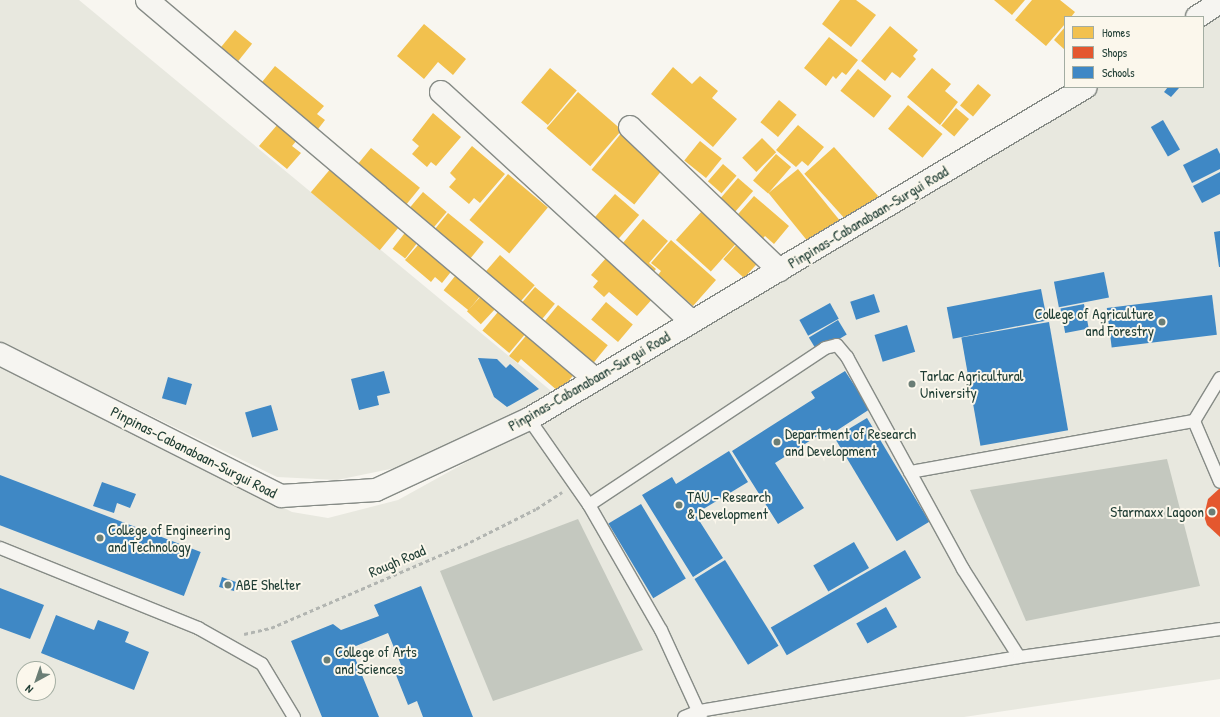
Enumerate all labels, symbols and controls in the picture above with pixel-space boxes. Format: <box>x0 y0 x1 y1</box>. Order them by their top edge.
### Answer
legend <box>1064 16 1204 88</box>
text: Homes <box>1102 24 1130 41</box>
text: Shops <box>1102 44 1127 61</box>
text: Schools <box>1102 64 1135 81</box>
street label: Pinpinas-Cabanabaan-Surgui Road <box>785 162 951 272</box>
place label: College of Agriculture and Forestry <box>1034 304 1154 339</box>
marker: College of Agriculture and Forestry <box>1157 317 1167 327</box>
street label: Pinpinas-Cabanabaan-Surgui Road <box>505 327 673 435</box>
place label: Tarlac Agricultural University <box>920 366 1024 401</box>
marker: Tarlac Agricultural University <box>907 379 917 389</box>
street label: Pinpinas-Cabanabaan-Surgui Road <box>108 402 280 502</box>
place label: Department of Research and Development <box>785 424 916 459</box>
marker: Department of Research and Development <box>772 437 782 447</box>
place label: TAU - Research & Development <box>687 487 771 522</box>
marker: TAU - Research & Development <box>674 500 684 510</box>
place label: Starmaxx Lagoon <box>1110 503 1204 521</box>
marker: Starmaxx Lagoon <box>1207 507 1217 517</box>
place label: College of Engineering and Technology <box>108 520 230 555</box>
marker: College of Engineering and Technology <box>95 533 105 543</box>
street label: Rough Road <box>366 541 428 581</box>
place label: ABE Shelter <box>236 576 301 594</box>
marker: ABE Shelter <box>223 580 233 590</box>
place label: College of Arts and Sciences <box>335 642 417 677</box>
marker: College of Arts and Sciences <box>322 655 332 665</box>
north arrow <box>16 661 56 701</box>
text: N <box>22 682 36 697</box>

